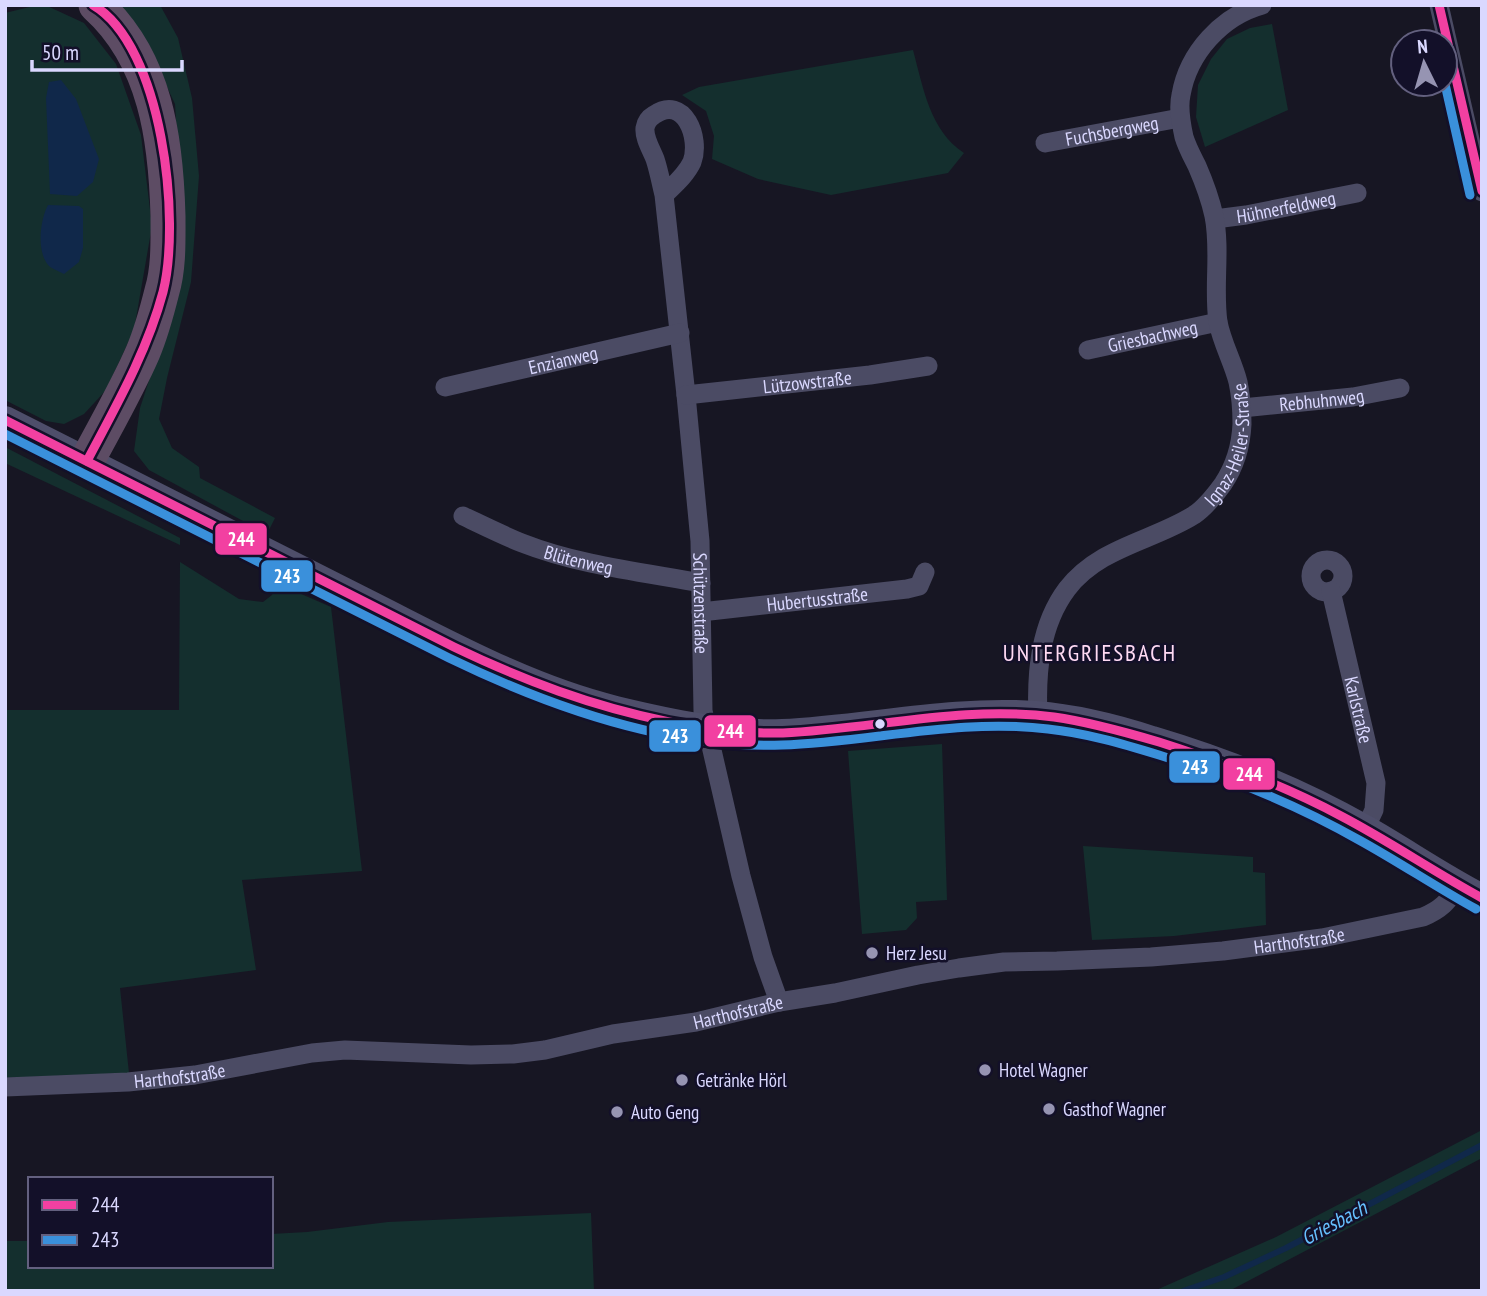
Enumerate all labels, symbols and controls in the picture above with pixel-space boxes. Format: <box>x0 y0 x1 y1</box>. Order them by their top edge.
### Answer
scale bar <box>32 28 182 72</box>
north arrow <box>1389 28 1459 98</box>
text: N <box>1416 34 1429 58</box>
text: 50 m <box>42 39 79 66</box>
street label: Fuchsbergweg <box>1063 110 1160 151</box>
street label: Hühnerfeldweg <box>1235 186 1338 228</box>
street label: Griesbachweg <box>1106 315 1200 357</box>
street label: Enzianweg <box>526 340 600 379</box>
street label: Lützowstraße <box>762 365 853 399</box>
street label: Ignaz-Heiler-Straße <box>1199 381 1254 511</box>
street label: Rebhuhnweg <box>1278 383 1366 416</box>
line badge: 244 <box>214 522 268 556</box>
text: 244 <box>227 527 255 551</box>
street label: Blütenweg <box>541 540 615 579</box>
street label: Schützenstraße <box>688 552 714 654</box>
line badge: 243 <box>260 559 314 593</box>
text: 243 <box>273 564 301 588</box>
street label: Hubertusstraße <box>765 581 869 617</box>
district label: UNTERGRIESBACH <box>1003 638 1177 667</box>
street label: Karlstraße <box>1339 674 1378 746</box>
line badge: 244 <box>703 714 757 748</box>
unlabelled marker <box>873 717 887 731</box>
line badge: 243 <box>648 719 702 753</box>
text: 244 <box>716 719 744 743</box>
text: 243 <box>661 724 689 748</box>
line badge: 243 <box>1168 750 1221 784</box>
text: 243 <box>1181 755 1209 779</box>
line badge: 244 <box>1222 757 1276 791</box>
text: 244 <box>1235 762 1263 786</box>
street label: Harthofstraße <box>1252 922 1347 959</box>
place label: Herz Jesu <box>886 941 947 965</box>
marker: Herz Jesu <box>864 945 880 961</box>
street label: Harthofstraße <box>691 989 786 1034</box>
street label: Harthofstraße <box>133 1058 227 1093</box>
place label: Hotel Wagner <box>999 1058 1089 1082</box>
marker: Hotel Wagner <box>977 1062 993 1078</box>
place label: Getränke Hörl <box>696 1068 787 1092</box>
marker: Getränke Hörl <box>674 1072 690 1088</box>
place label: Gasthof Wagner <box>1063 1097 1167 1121</box>
place label: Auto Geng <box>631 1100 699 1124</box>
marker: Gasthof Wagner <box>1041 1101 1057 1117</box>
marker: Auto Geng <box>609 1104 625 1120</box>
legend <box>28 1177 273 1268</box>
text: 244 <box>91 1191 120 1218</box>
water label: Griesbach <box>1296 1193 1373 1251</box>
text: 243 <box>91 1226 119 1253</box>

